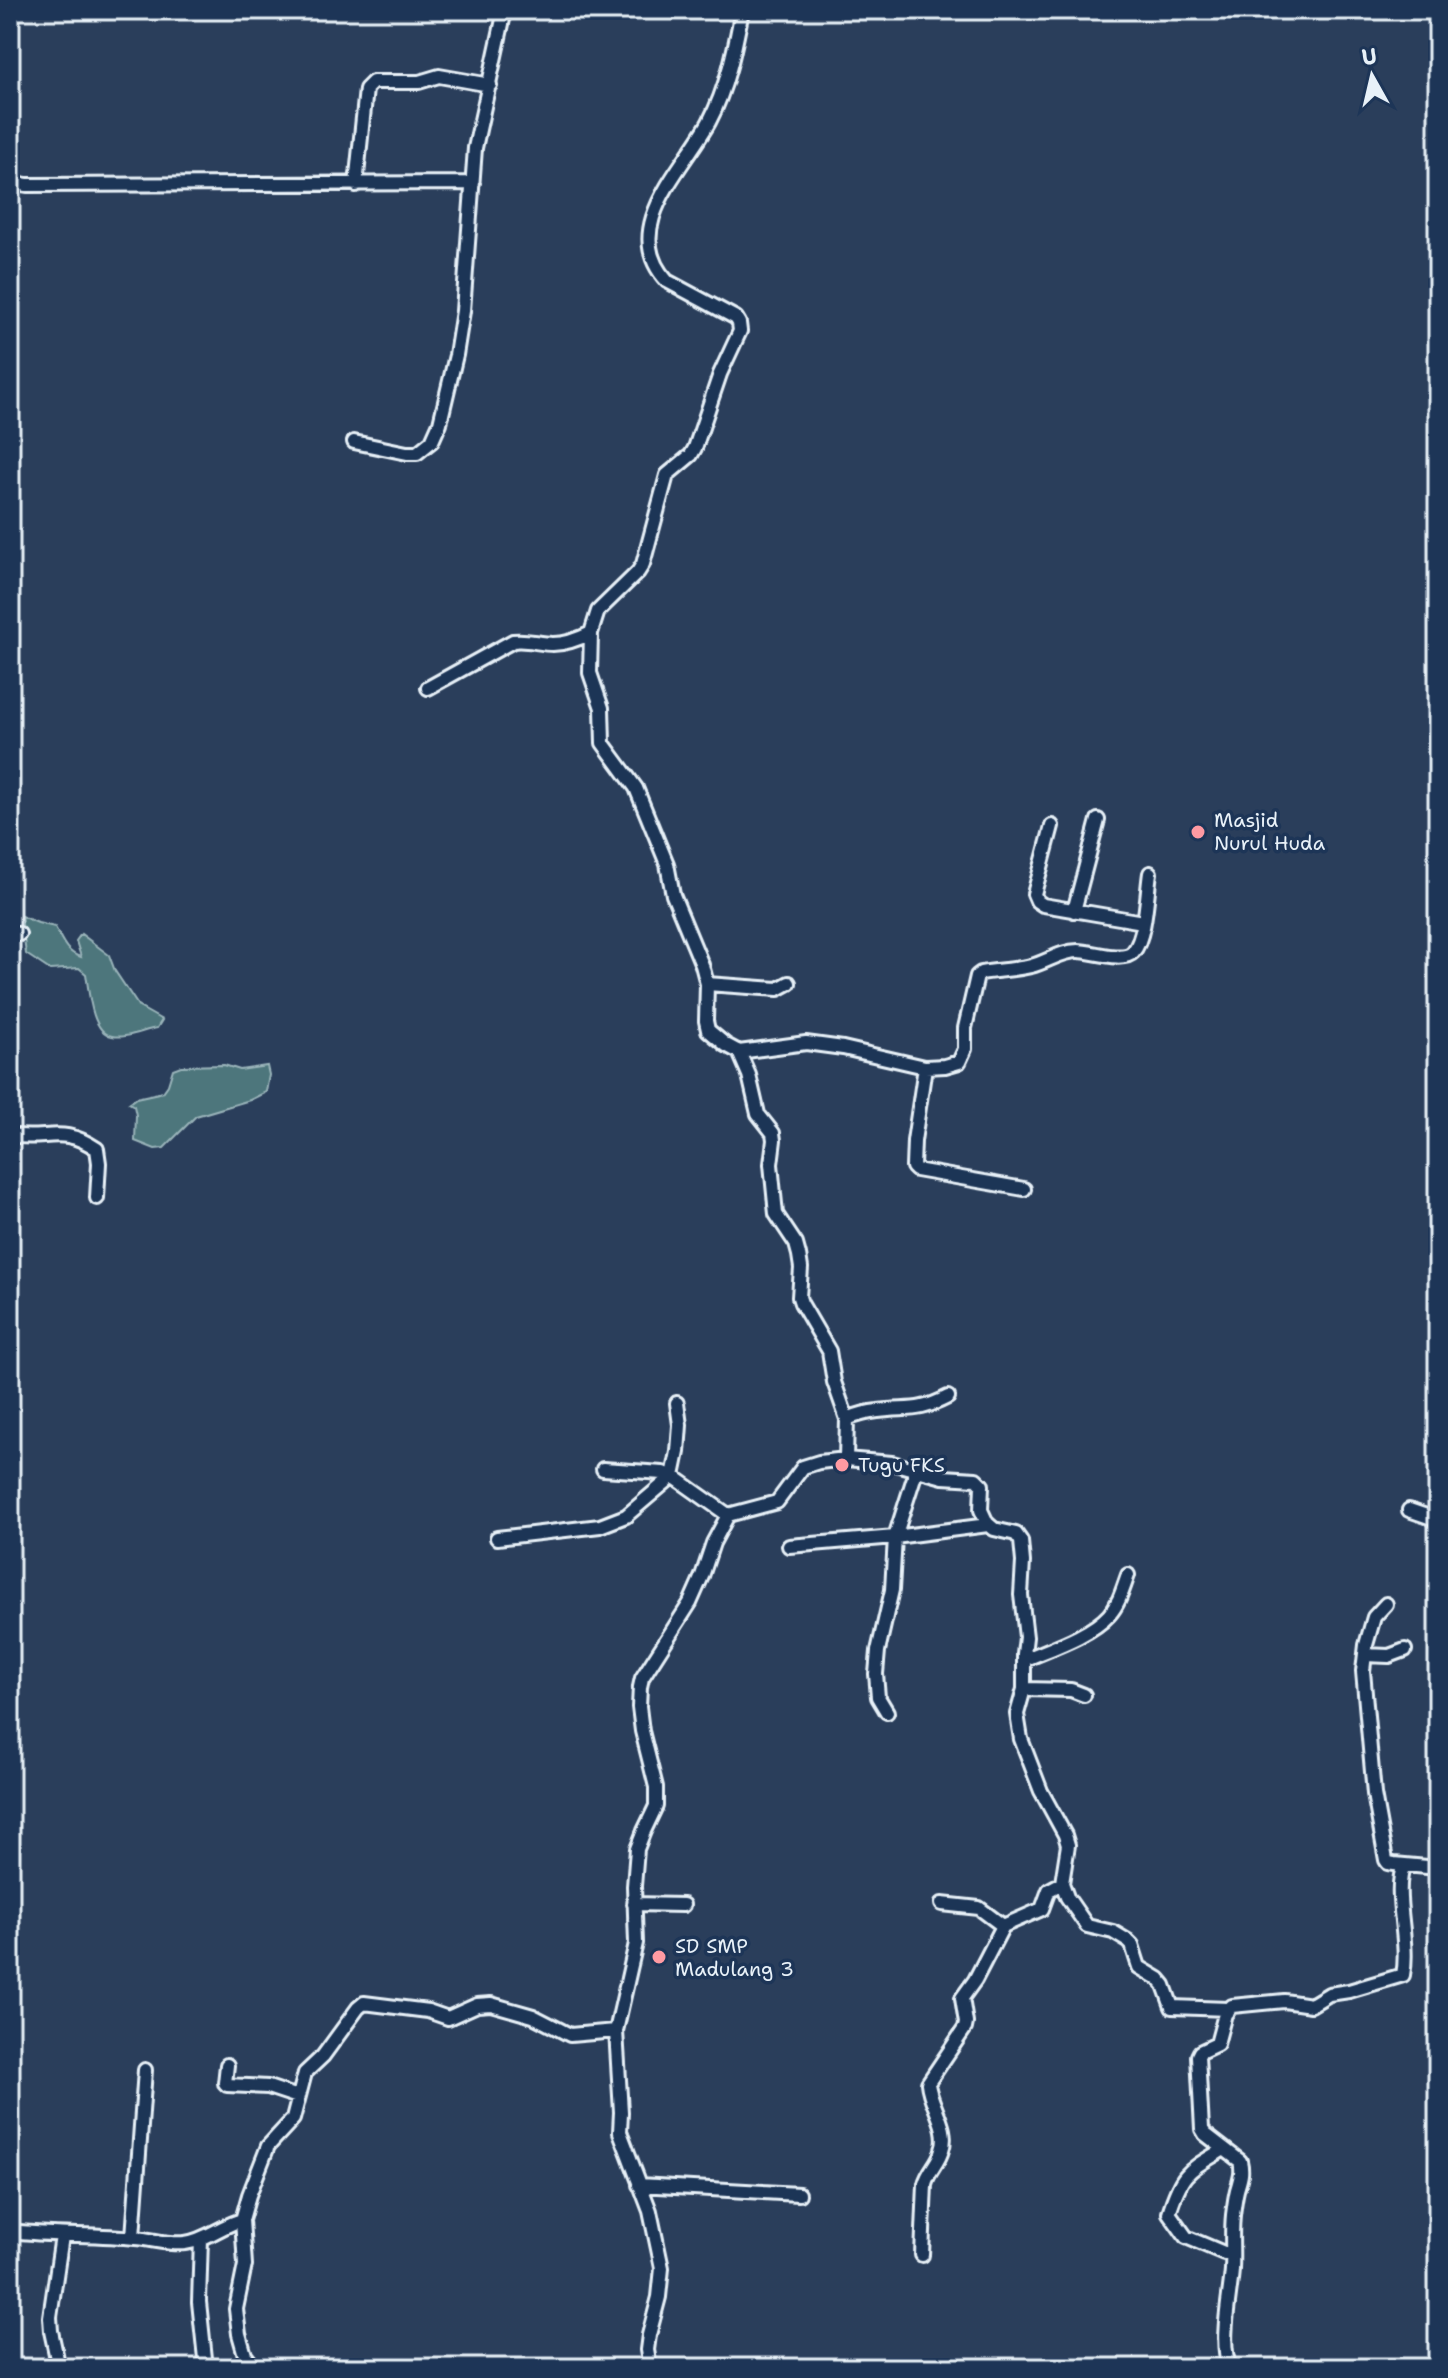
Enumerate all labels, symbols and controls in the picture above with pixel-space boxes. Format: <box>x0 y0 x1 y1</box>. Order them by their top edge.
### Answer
north arrow <box>1332 36 1412 116</box>
text: U <box>1360 41 1379 72</box>
place label: Masjid Nurul Huda <box>1214 807 1326 856</box>
marker: Masjid Nurul Huda <box>1189 823 1207 841</box>
place label: Tugu FKS <box>858 1452 945 1478</box>
marker: Tugu FKS <box>833 1456 851 1474</box>
place label: SD SMP Madulang 3 <box>675 1933 794 1982</box>
marker: SD SMP Madulang 3 <box>650 1948 668 1966</box>

